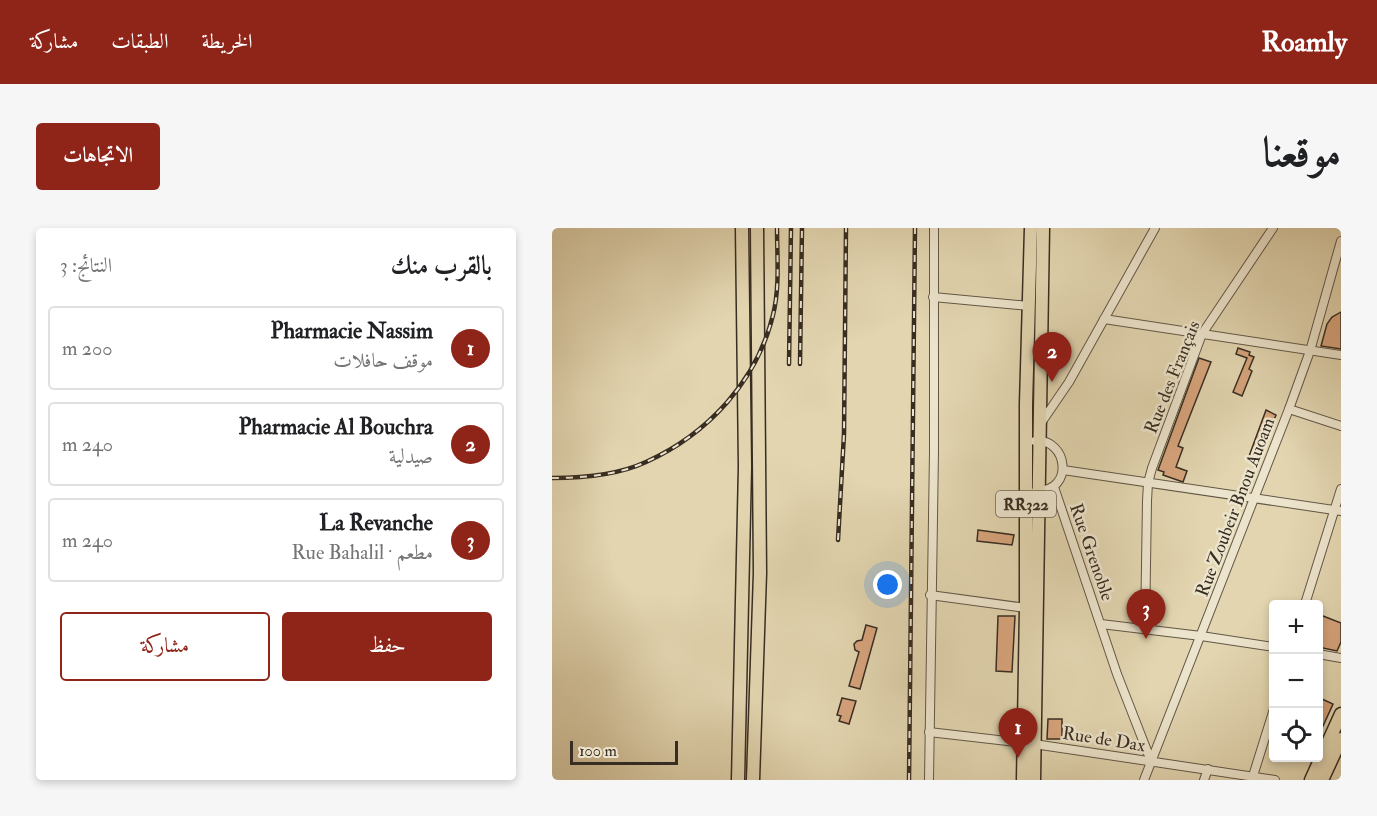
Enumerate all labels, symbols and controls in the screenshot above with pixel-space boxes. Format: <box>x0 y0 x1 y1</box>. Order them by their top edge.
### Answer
text: Roamly <box>1261 25 1347 60</box>
text: مشاركة <box>30 28 78 55</box>
text: الطبقات <box>111 28 168 55</box>
text: الخريطة <box>201 28 253 55</box>
button: الاتجاهات <box>36 123 160 190</box>
text: موقعنا <box>1263 127 1341 179</box>
text: بالقرب منك <box>390 250 492 282</box>
text: النتائج: 3 <box>60 253 112 278</box>
text: Pharmacie Nassim <box>271 317 433 345</box>
street label: Rue des Français <box>1139 317 1206 437</box>
pin: 2 <box>1032 332 1072 382</box>
text: 200 m <box>62 336 112 361</box>
text: 1 <box>467 336 474 361</box>
text: موقف حافلات <box>333 348 433 373</box>
text: Pharmacie Al Bouchra <box>238 413 433 441</box>
street label: Rue Zoubeir Bnou Auoam <box>1191 414 1280 600</box>
text: 240 m <box>62 432 113 457</box>
text: 2 <box>465 432 476 457</box>
text: صيدلية <box>389 444 433 469</box>
road number: RR322 <box>996 491 1056 517</box>
street label: Rue Grenoble <box>1064 501 1119 604</box>
text: La Revanche <box>319 509 433 537</box>
text: 240 m <box>62 528 113 553</box>
text: 3 <box>467 528 474 553</box>
text: مطعم · Rue Bahalil <box>291 540 433 565</box>
your location <box>873 570 902 599</box>
pin: 3 <box>1126 590 1166 639</box>
map controls <box>1269 600 1323 762</box>
button: + <box>1269 600 1323 654</box>
button: مشاركة <box>60 612 270 681</box>
button: حفظ <box>282 612 492 681</box>
button: − <box>1269 654 1323 708</box>
pin: 1 <box>998 708 1038 758</box>
button: locate <box>1269 708 1323 762</box>
street label: Rue de Dax <box>1061 722 1147 757</box>
scale bar <box>570 738 678 766</box>
text: 100 m <box>579 741 617 761</box>

